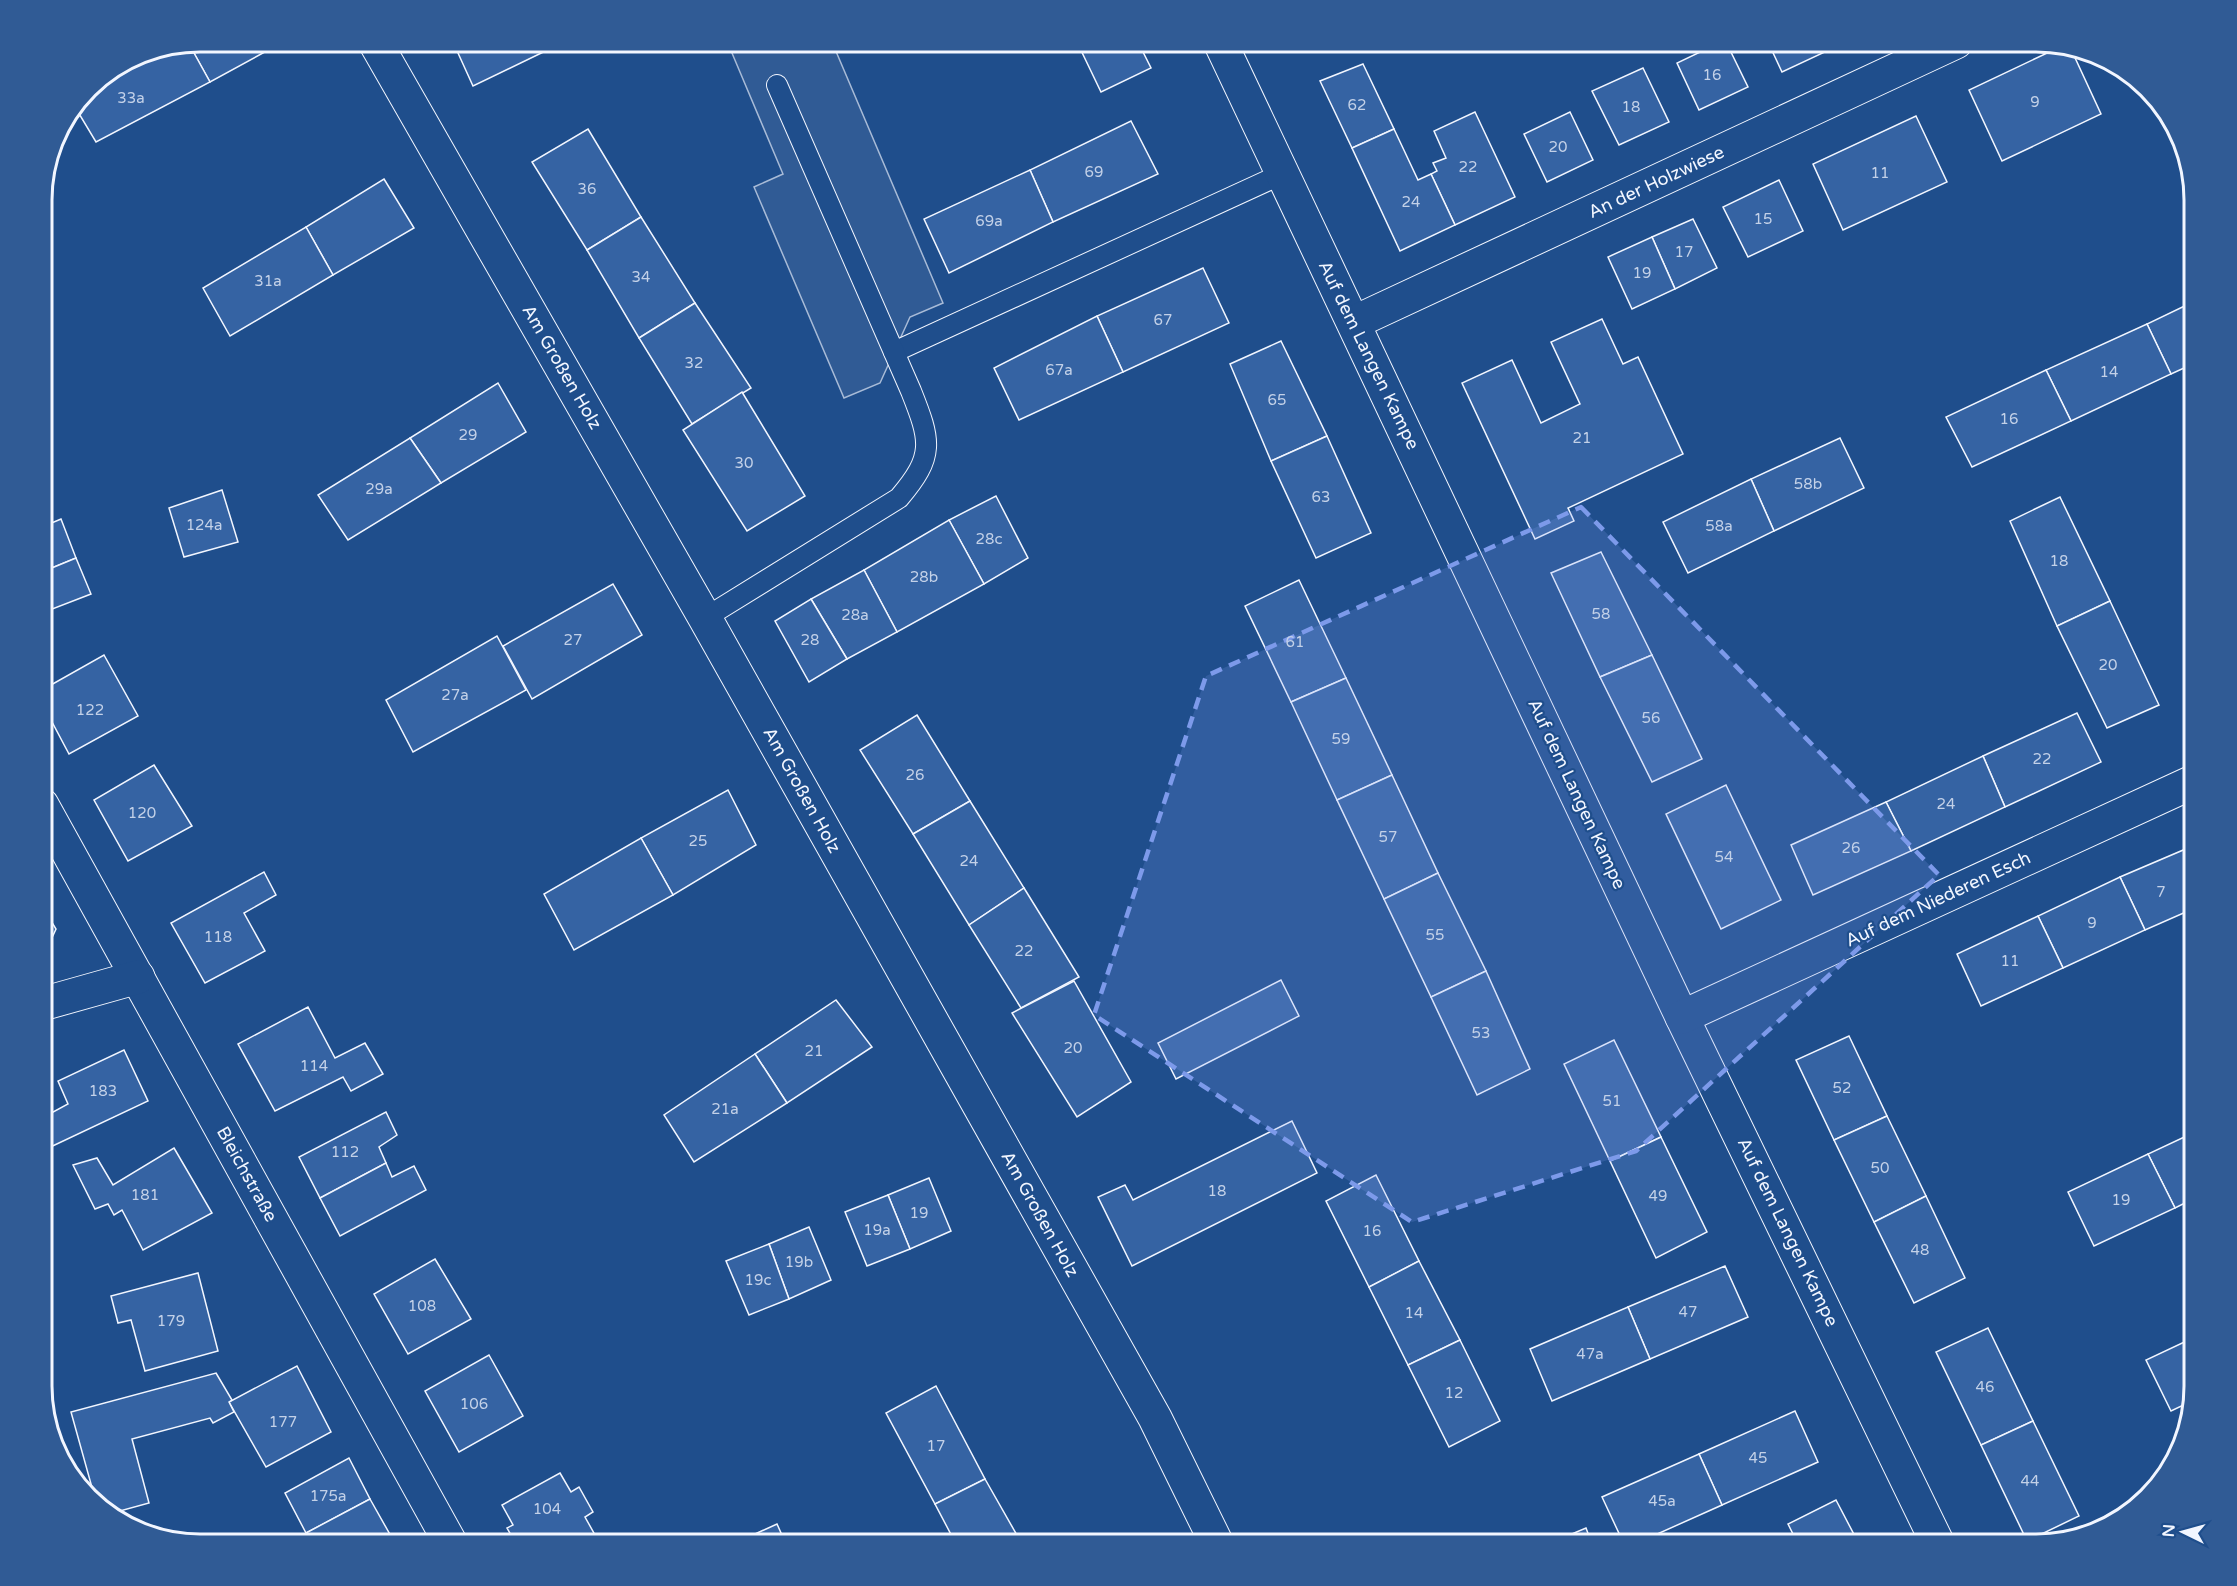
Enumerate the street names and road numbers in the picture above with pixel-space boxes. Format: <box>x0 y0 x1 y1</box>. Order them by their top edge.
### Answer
street label: An der Holzwiese <box>1584 141 1728 223</box>
street label: Auf dem Langen Kampe <box>1314 257 1424 453</box>
street label: Am Großen Holz <box>517 301 607 433</box>
street label: Auf dem Langen Kampe <box>1523 695 1631 893</box>
street label: Am Großen Holz <box>758 723 846 857</box>
street label: Auf dem Niederen Esch <box>1842 846 2034 952</box>
street label: Bleichstraße <box>212 1122 282 1226</box>
street label: Auf dem Langen Kampe <box>1733 1134 1843 1330</box>
street label: Am Großen Holz <box>996 1147 1084 1281</box>

